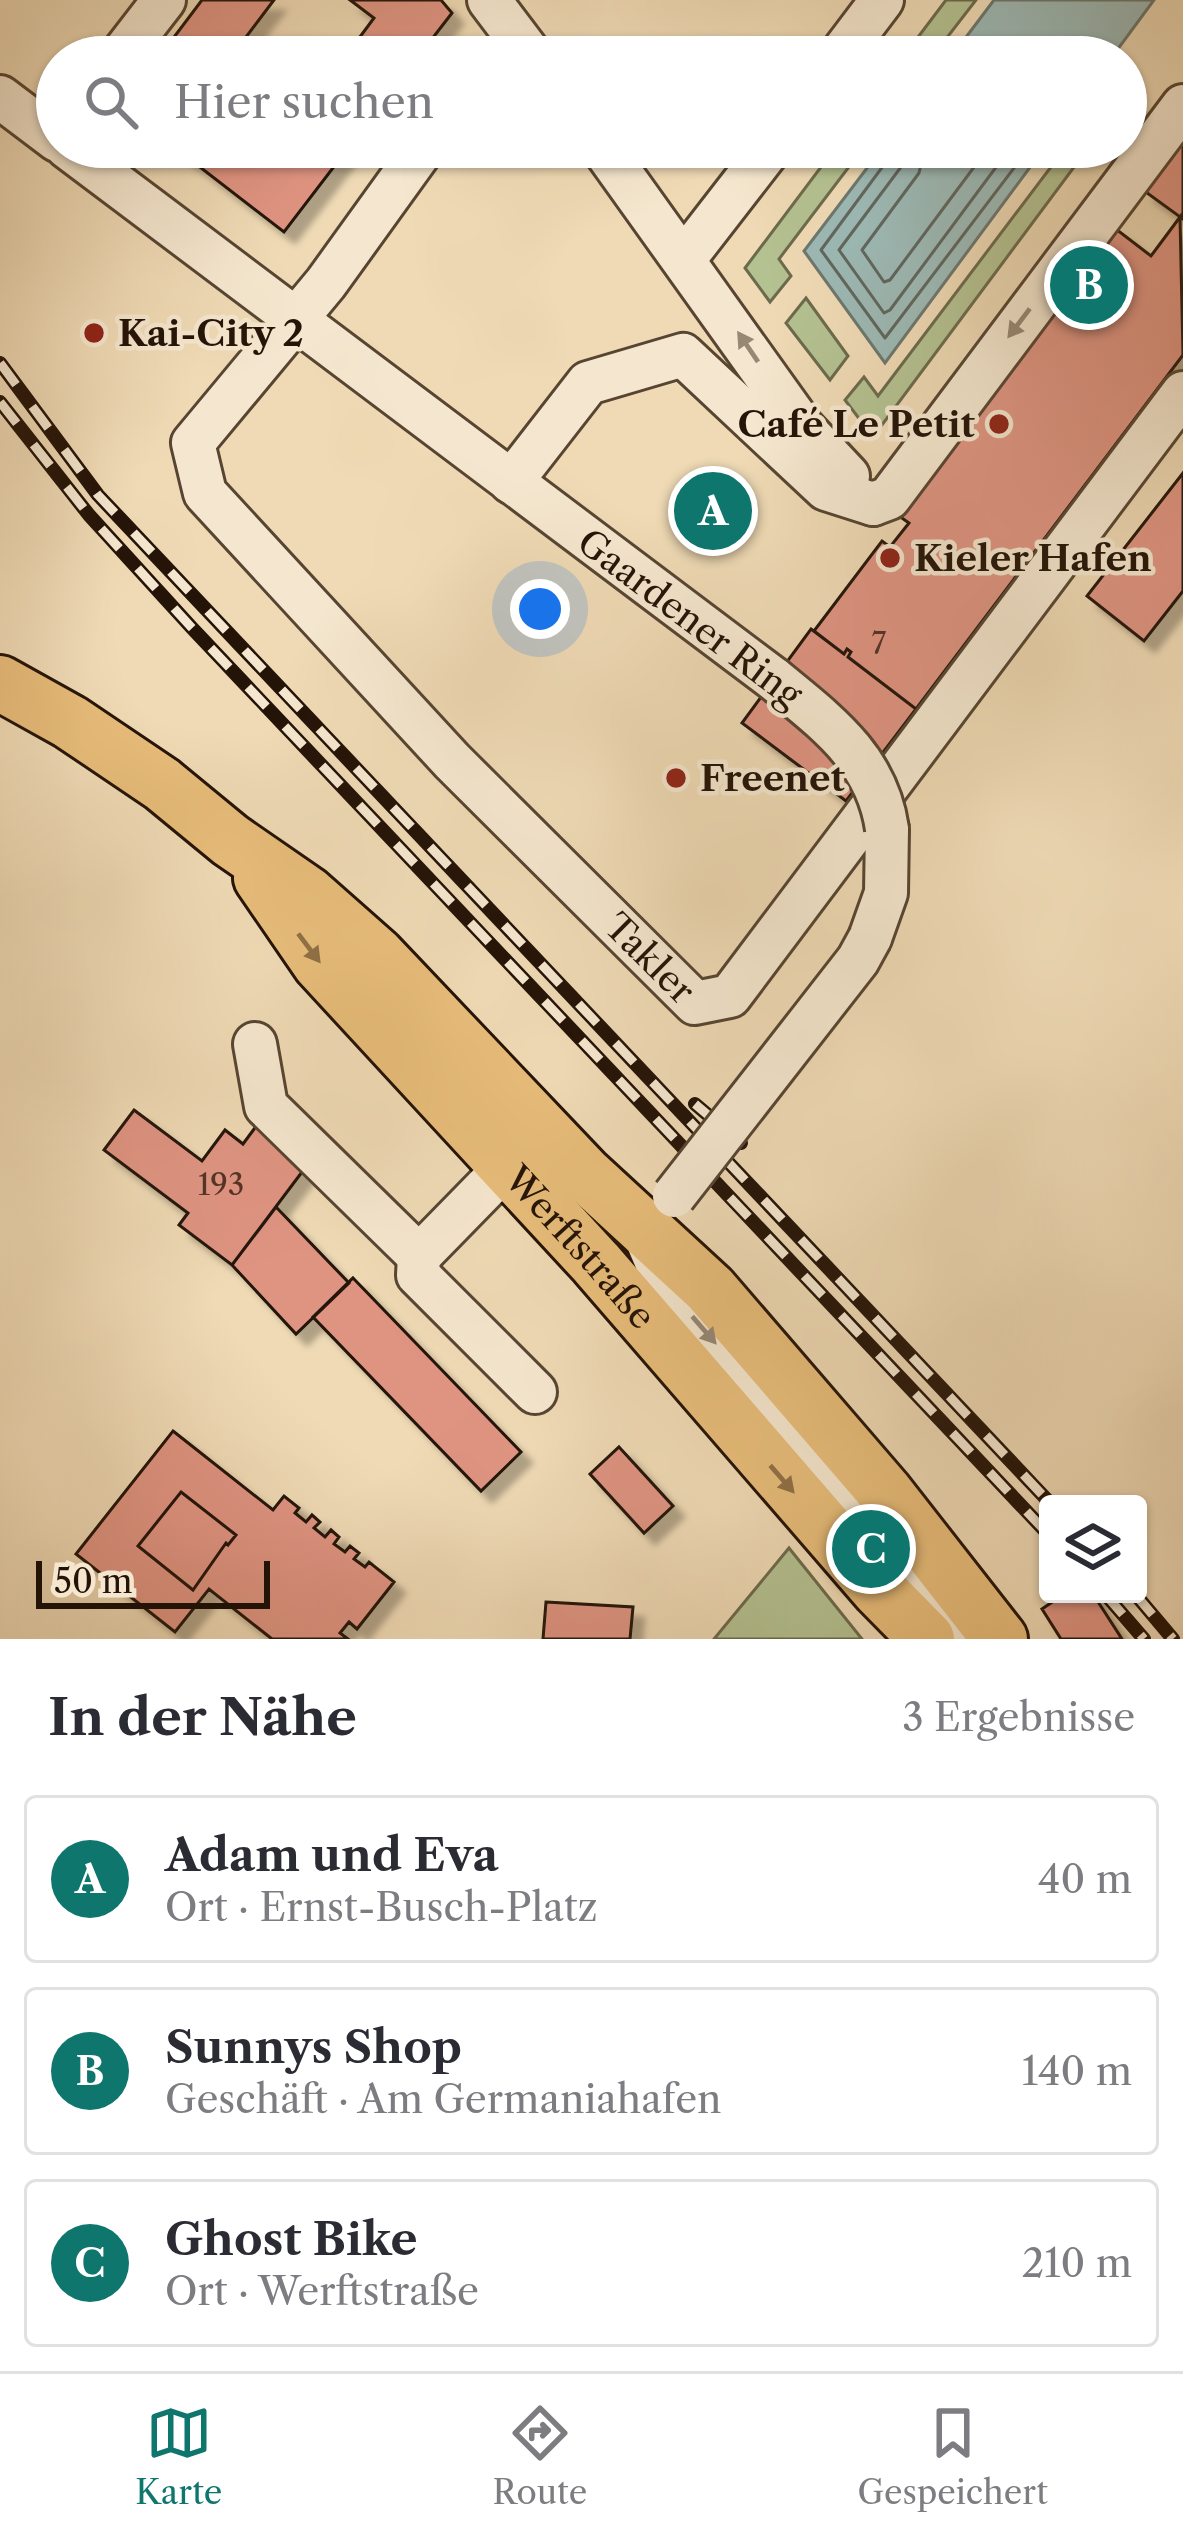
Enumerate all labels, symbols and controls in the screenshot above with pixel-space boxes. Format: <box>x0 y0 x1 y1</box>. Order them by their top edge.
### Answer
search box <box>36 36 1147 168</box>
icon: search <box>78 69 144 135</box>
text: Hier suchen <box>174 74 434 130</box>
pin: B <box>1050 240 1128 330</box>
one-way arrow <box>1008 307 1032 339</box>
place label: Kai-City 2 <box>118 311 304 355</box>
marker: Kai-City 2 <box>81 320 107 346</box>
one-way arrow <box>737 331 760 363</box>
place label: Café Le Petit <box>738 402 976 446</box>
marker: Café Le Petit <box>986 411 1012 437</box>
pin: A <box>674 466 752 556</box>
street label: Gaardener Ring <box>569 519 812 717</box>
place label: Kieler Hafen <box>914 536 1152 580</box>
marker: Kieler Hafen <box>877 545 903 571</box>
your location <box>510 579 570 639</box>
house number: 7 <box>872 625 887 662</box>
place label: Freenet <box>700 756 845 800</box>
marker: Freenet <box>663 765 689 791</box>
street label: Takler <box>596 904 704 1012</box>
one-way arrow <box>296 933 320 964</box>
street label: Werftstraße <box>495 1156 665 1338</box>
house number: 193 <box>198 1166 244 1203</box>
one-way arrow <box>690 1315 717 1344</box>
one-way arrow <box>769 1464 795 1494</box>
map controls <box>1039 1495 1147 1603</box>
button: layers <box>1039 1495 1147 1603</box>
pin: C <box>832 1504 910 1594</box>
scale bar <box>36 1555 270 1608</box>
text: 50 m <box>54 1561 132 1602</box>
text: In der Nähe <box>48 1686 357 1748</box>
text: 3 Ergebnisse <box>902 1693 1135 1741</box>
text: Adam und Eva <box>165 1827 498 1883</box>
text: A <box>75 1855 105 1903</box>
text: 40 m <box>1038 1855 1132 1903</box>
text: Ort · Ernst-Busch-Platz <box>165 1883 598 1931</box>
text: Sunnys Shop <box>165 2019 462 2075</box>
text: B <box>76 2047 105 2095</box>
text: 140 m <box>1022 2047 1132 2095</box>
text: Geschäft · Am Germaniahafen <box>165 2075 722 2123</box>
text: Ghost Bike <box>165 2211 417 2267</box>
text: C <box>74 2239 106 2287</box>
text: 210 m <box>1022 2239 1132 2287</box>
text: Ort · Werftstraße <box>165 2267 479 2315</box>
tab: Karte <box>135 2400 222 2513</box>
tab: Route <box>493 2400 587 2513</box>
tab: Gespeichert <box>857 2400 1048 2513</box>

